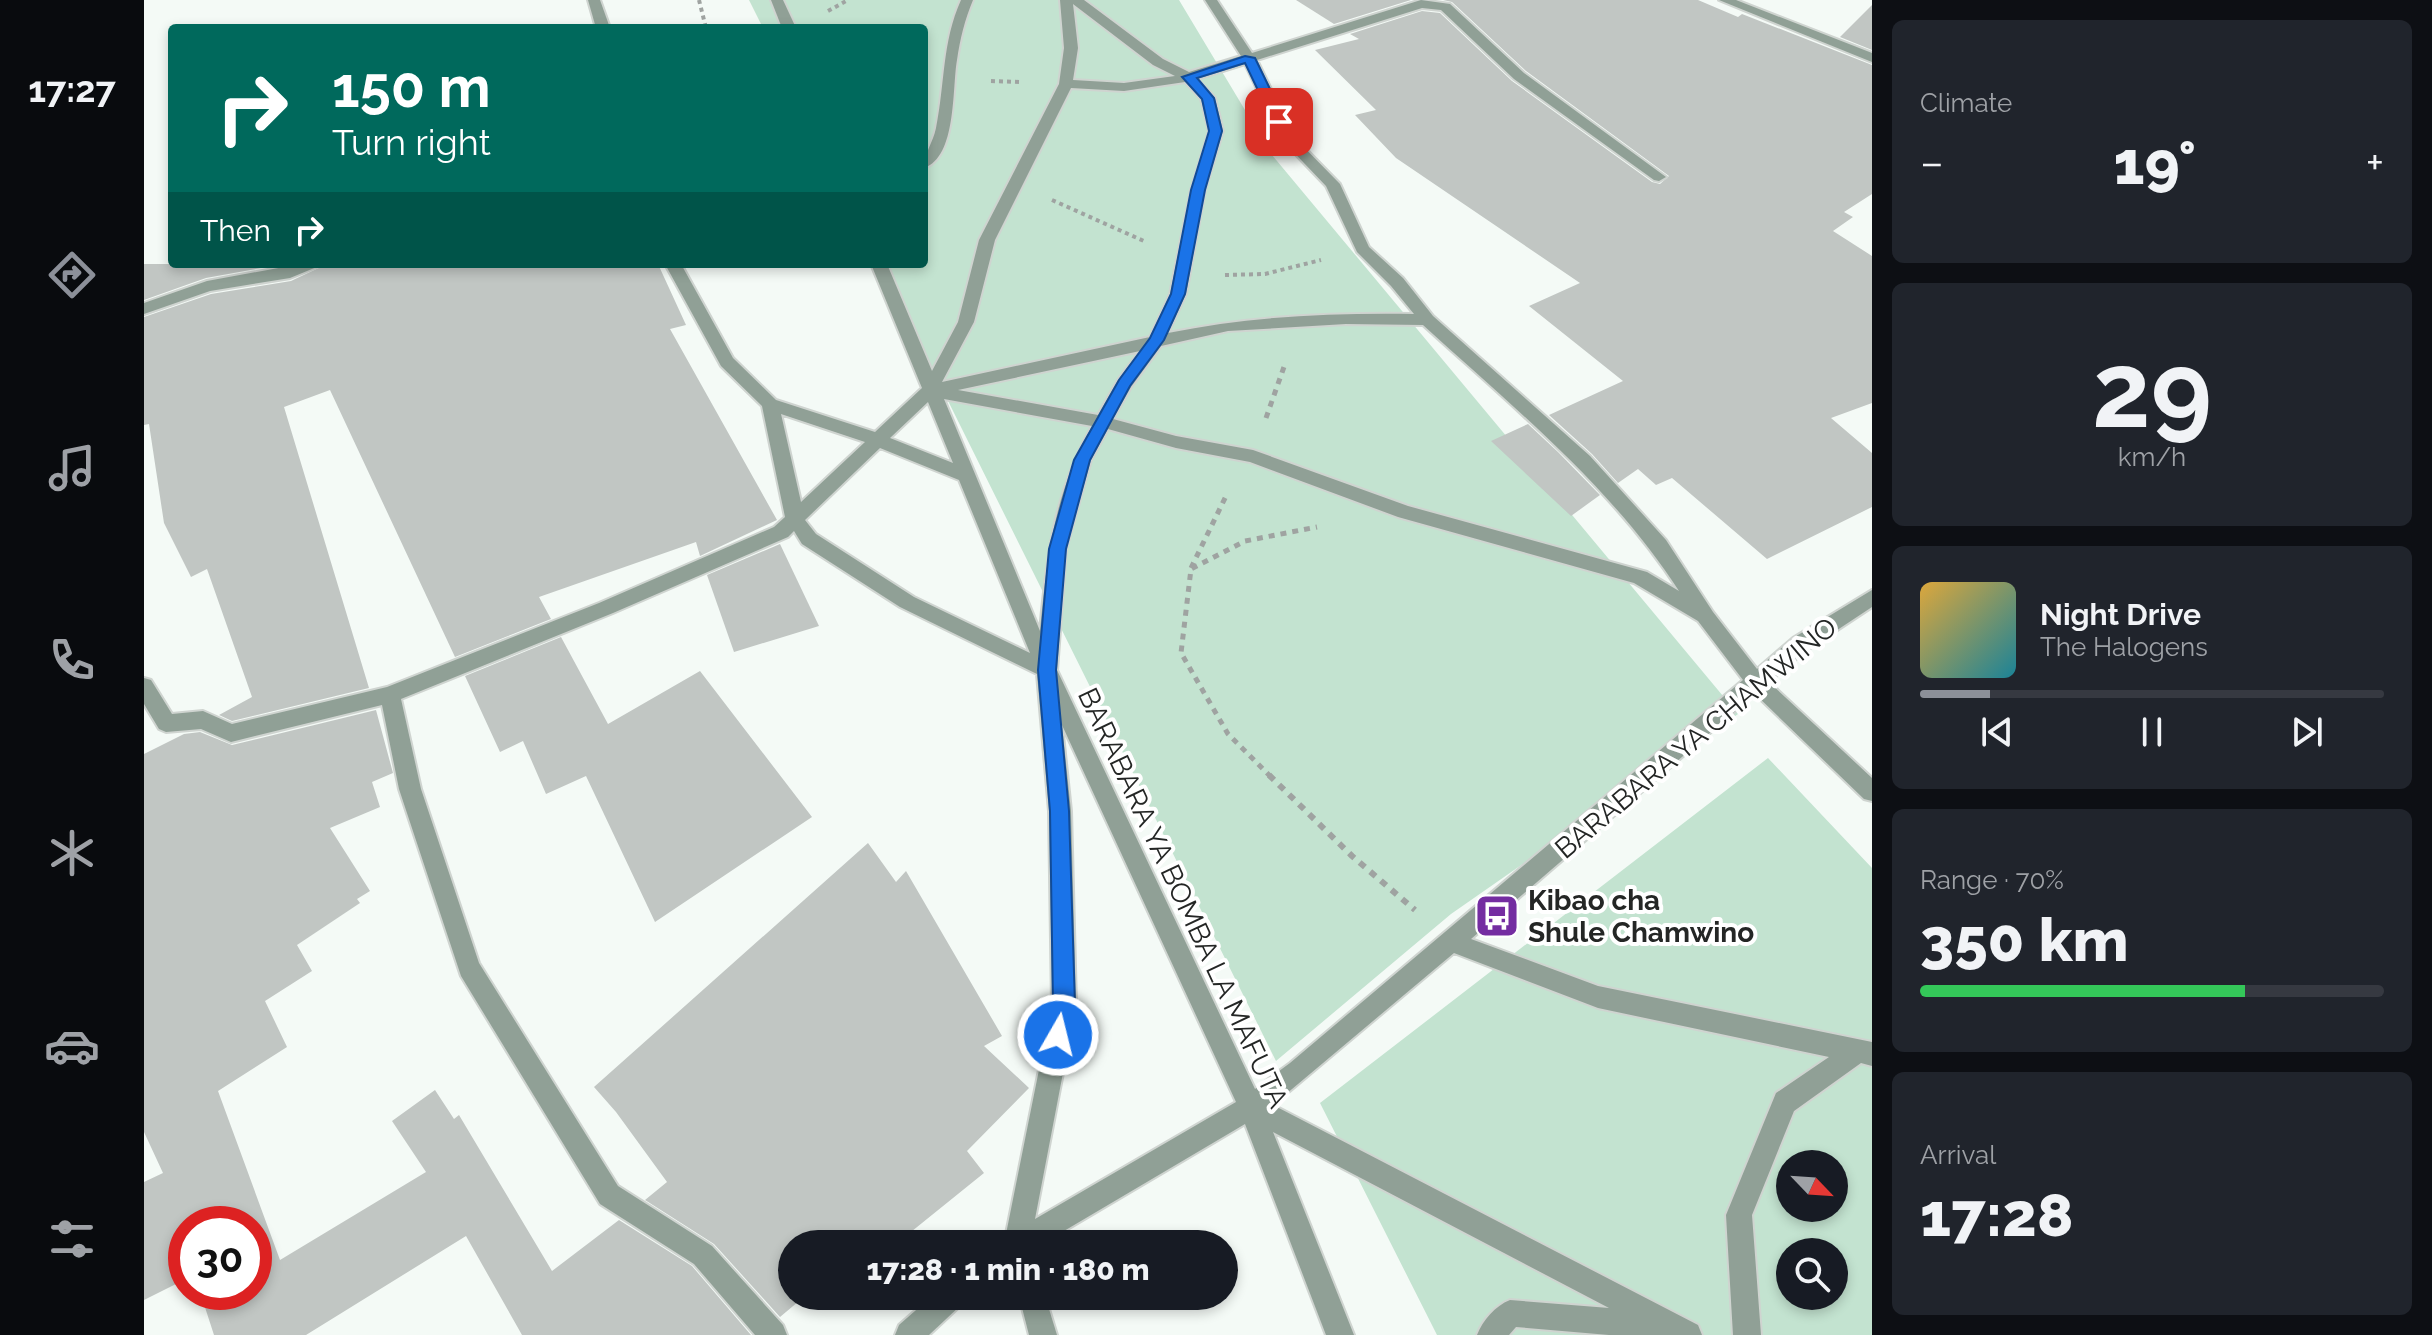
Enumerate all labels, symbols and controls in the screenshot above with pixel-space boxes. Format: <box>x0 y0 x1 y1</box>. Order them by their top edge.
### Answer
text: 150 m <box>332 54 491 120</box>
icon: right <box>200 56 304 160</box>
text: 17:27 <box>28 68 116 110</box>
pin <box>1245 88 1313 156</box>
text: Climate <box>1920 88 2012 118</box>
icon: arrive <box>1257 100 1301 144</box>
text: Turn right <box>332 121 491 163</box>
text: 19° <box>2114 128 2196 198</box>
text: − <box>1920 137 1944 188</box>
text: + <box>2366 137 2384 188</box>
icon: right <box>287 208 331 252</box>
text: Then <box>200 213 271 248</box>
icon: directions <box>44 247 100 303</box>
text: 29 <box>2092 329 2212 451</box>
icon: music <box>44 440 100 496</box>
text: km/h <box>2118 442 2186 472</box>
text: Night Drive <box>2040 597 2201 632</box>
street label: BARABARA YA CHAMWINO <box>1549 611 1843 865</box>
icon: phone <box>44 632 100 688</box>
text: The Halogens <box>2040 632 2208 662</box>
street label: BARABARA YA BOMBA LA MAFUTA <box>1071 683 1295 1113</box>
icon: previous <box>1975 710 2019 754</box>
icon: pause <box>2130 710 2174 754</box>
icon: next <box>2285 710 2329 754</box>
icon: climate <box>44 825 100 881</box>
text: Range · 70% <box>1920 865 2064 895</box>
place label: Kibao cha Shule Chamwino <box>1528 884 1754 949</box>
bus stop icon: Kibao cha Shule Chamwino <box>1473 892 1521 940</box>
text: 350 km <box>1920 905 2129 975</box>
position arrow <box>1016 993 1100 1077</box>
icon: car <box>44 1018 100 1074</box>
text: Arrival <box>1920 1140 1996 1170</box>
north arrow <box>1776 1150 1848 1222</box>
map controls <box>1776 1150 1848 1310</box>
text: 17:28 <box>1920 1180 2073 1250</box>
speed limit sign: 30 <box>168 1206 272 1310</box>
icon: filters <box>44 1211 100 1267</box>
button: search <box>1776 1238 1848 1310</box>
text: 17:28 · 1 min · 180 m <box>866 1252 1150 1287</box>

